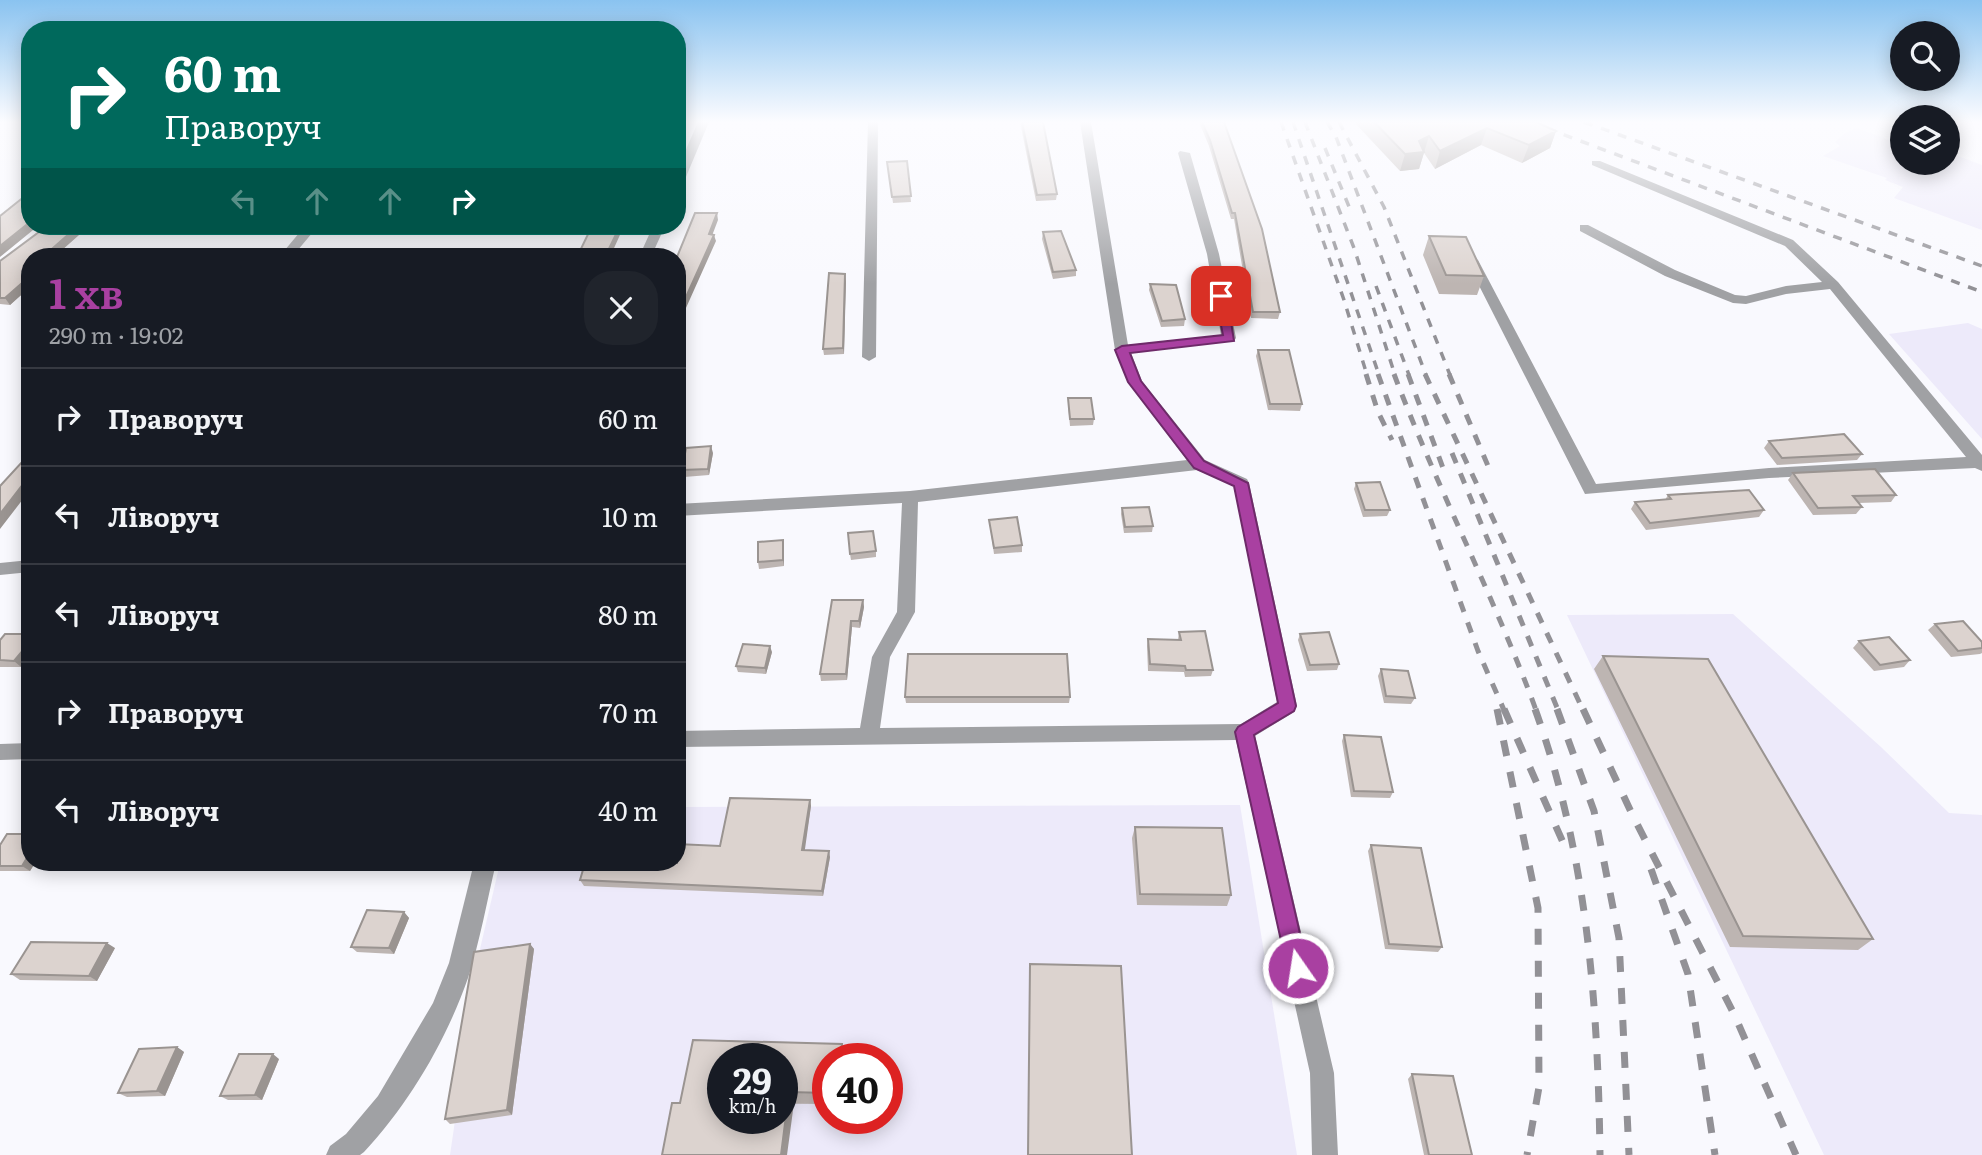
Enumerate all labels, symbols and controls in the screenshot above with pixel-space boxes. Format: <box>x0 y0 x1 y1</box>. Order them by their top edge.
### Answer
map controls <box>1890 21 1960 175</box>
button: search <box>1890 21 1960 91</box>
text: 60 m <box>164 34 281 107</box>
icon: right <box>49 49 140 140</box>
text: Праворуч <box>164 101 322 149</box>
button: layers <box>1890 105 1960 175</box>
icon: left <box>225 182 263 220</box>
icon: ahead <box>298 182 336 220</box>
icon: ahead <box>371 182 409 220</box>
icon: right <box>444 182 482 220</box>
text: 1 хв <box>49 260 124 322</box>
pin <box>1191 266 1251 326</box>
button: close <box>584 271 658 345</box>
icon: arrive <box>1202 277 1240 315</box>
text: 290 m · 19:02 <box>49 317 184 351</box>
icon: right <box>49 398 87 436</box>
text: Праворуч <box>108 398 244 437</box>
text: 60 m <box>599 398 658 437</box>
icon: left <box>49 496 87 534</box>
text: Ліворуч <box>108 496 219 535</box>
text: 10 m <box>602 496 658 535</box>
icon: left <box>49 594 87 632</box>
text: Ліворуч <box>108 594 219 633</box>
text: 80 m <box>598 594 658 633</box>
icon: right <box>49 692 87 730</box>
text: Праворуч <box>108 692 244 731</box>
text: 70 m <box>599 692 658 731</box>
icon: left <box>49 790 87 828</box>
text: Ліворуч <box>108 790 219 829</box>
text: 40 m <box>598 790 658 829</box>
position arrow <box>1261 931 1335 1005</box>
speed limit sign: 40 <box>812 1043 903 1134</box>
text: 29 <box>733 1053 772 1105</box>
text: km/h <box>729 1092 776 1119</box>

